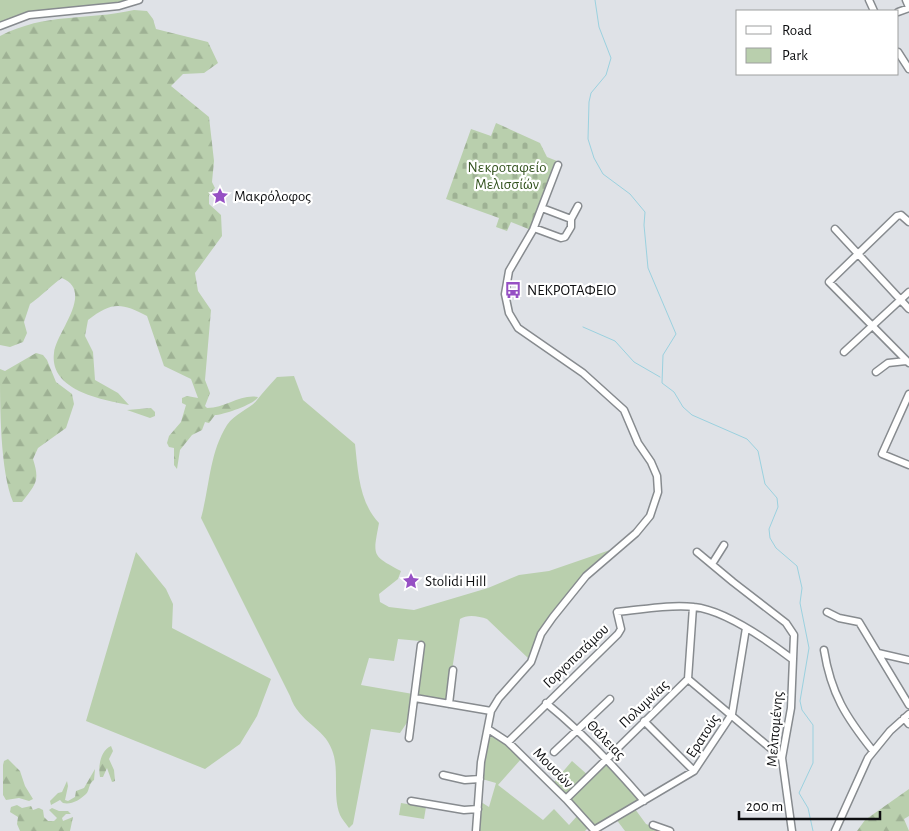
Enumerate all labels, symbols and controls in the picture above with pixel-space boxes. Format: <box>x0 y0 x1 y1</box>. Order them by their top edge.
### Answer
legend <box>736 10 899 75</box>
text: Road <box>782 23 812 38</box>
text: Park <box>782 48 808 63</box>
park label: Νεκροταφείο Μελισσίών <box>468 160 546 192</box>
place icon: Μακρόλοφος <box>210 186 230 206</box>
place label: Μακρόλοφος <box>234 189 311 204</box>
bus stop icon: ΝΕΚΡΟΤΑΦΕΙΟ <box>503 280 523 300</box>
place label: ΝΕΚΡΟΤΑΦΕΙΟ <box>527 283 616 298</box>
place icon: Stolidi Hill <box>401 571 421 591</box>
place label: Stolidi Hill <box>425 574 487 589</box>
street label: Γοργοποτάμου <box>540 621 612 691</box>
street label: Πολυμνίας <box>617 677 672 731</box>
street label: Μελπομένης <box>764 690 786 767</box>
street label: Ερατούς <box>684 711 723 760</box>
street label: Θάλειας <box>584 717 628 763</box>
street label: Μουσών <box>530 745 576 791</box>
scale bar <box>739 788 880 820</box>
text: 200 m <box>746 799 783 814</box>

